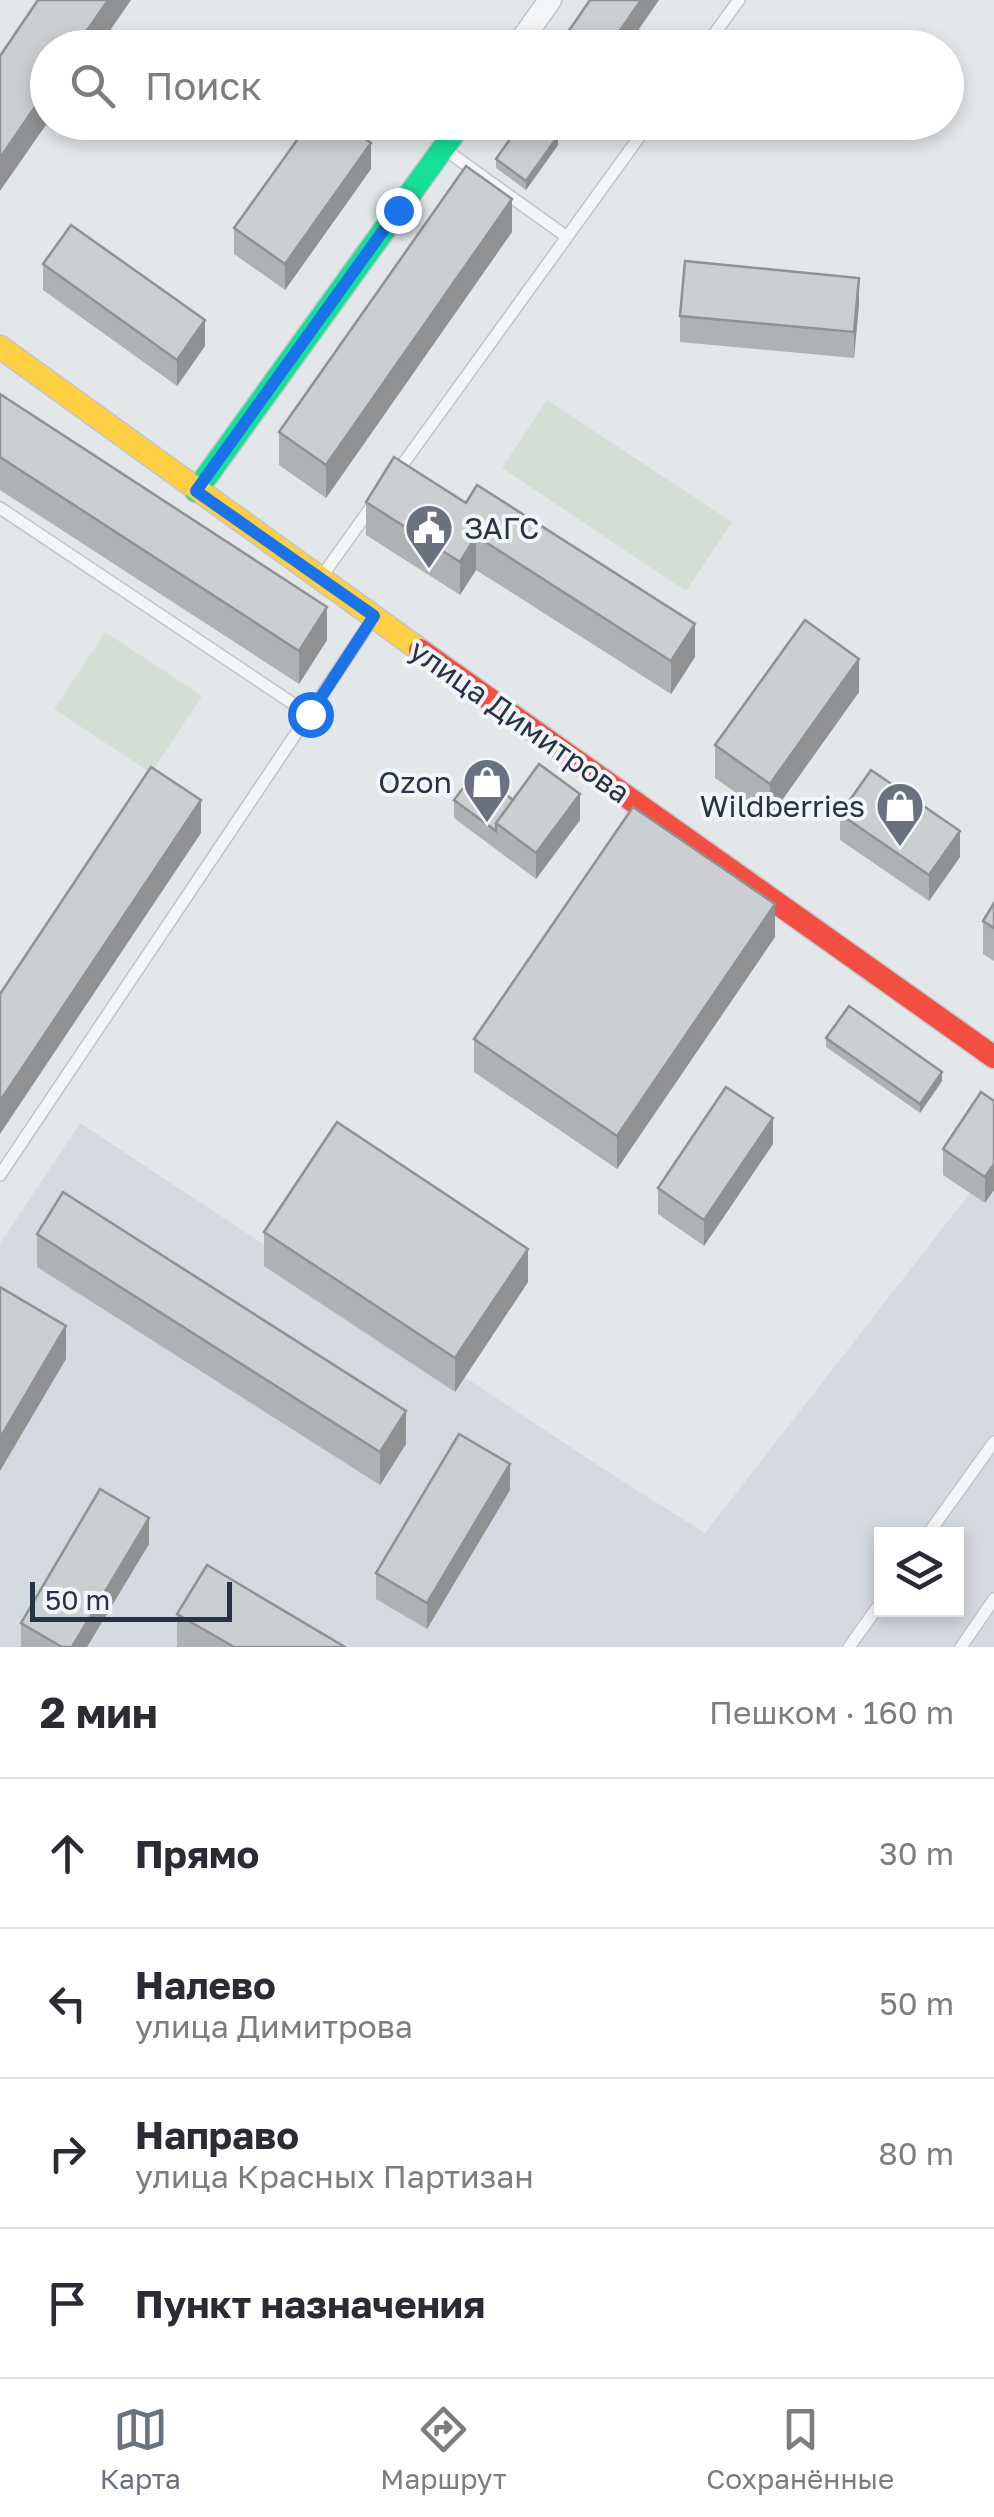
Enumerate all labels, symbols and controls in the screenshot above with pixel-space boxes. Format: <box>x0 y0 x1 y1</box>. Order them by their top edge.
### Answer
search box <box>30 30 964 140</box>
icon: search <box>65 58 120 113</box>
text: Поиск <box>145 63 262 108</box>
route end <box>376 188 422 234</box>
public building icon: ЗАГС <box>403 502 455 570</box>
place label: ЗАГС <box>464 510 539 546</box>
street label: улица Димитрова <box>403 632 637 810</box>
route start <box>288 692 334 738</box>
shop icon: Ozon <box>461 756 513 824</box>
place label: Ozon <box>378 764 452 800</box>
shop icon: Wildberries <box>874 780 926 848</box>
place label: Wildberries <box>700 788 865 824</box>
map controls <box>874 1527 964 1617</box>
button: layers <box>874 1527 964 1617</box>
scale bar <box>30 1577 232 1622</box>
text: 50 m <box>45 1583 110 1616</box>
text: 2 мин <box>40 1687 158 1737</box>
text: Пешком · 160 m <box>709 1693 954 1731</box>
icon: ahead <box>40 1826 95 1881</box>
text: Прямо <box>135 1831 259 1876</box>
text: 30 m <box>879 1834 954 1872</box>
text: Налево <box>135 1962 276 2007</box>
icon: left <box>40 1976 95 2031</box>
text: 50 m <box>879 1984 954 2022</box>
text: улица Димитрова <box>135 2007 413 2045</box>
text: Направо <box>135 2112 299 2157</box>
icon: right <box>40 2126 95 2181</box>
text: 80 m <box>878 2134 954 2172</box>
text: улица Красных Партизан <box>135 2157 534 2195</box>
icon: arrive <box>40 2276 95 2331</box>
text: Пункт назначения <box>135 2281 485 2326</box>
tab: Карта <box>100 2402 181 2495</box>
tab: Маршрут <box>380 2402 507 2495</box>
tab: Сохранённые <box>706 2402 894 2495</box>

